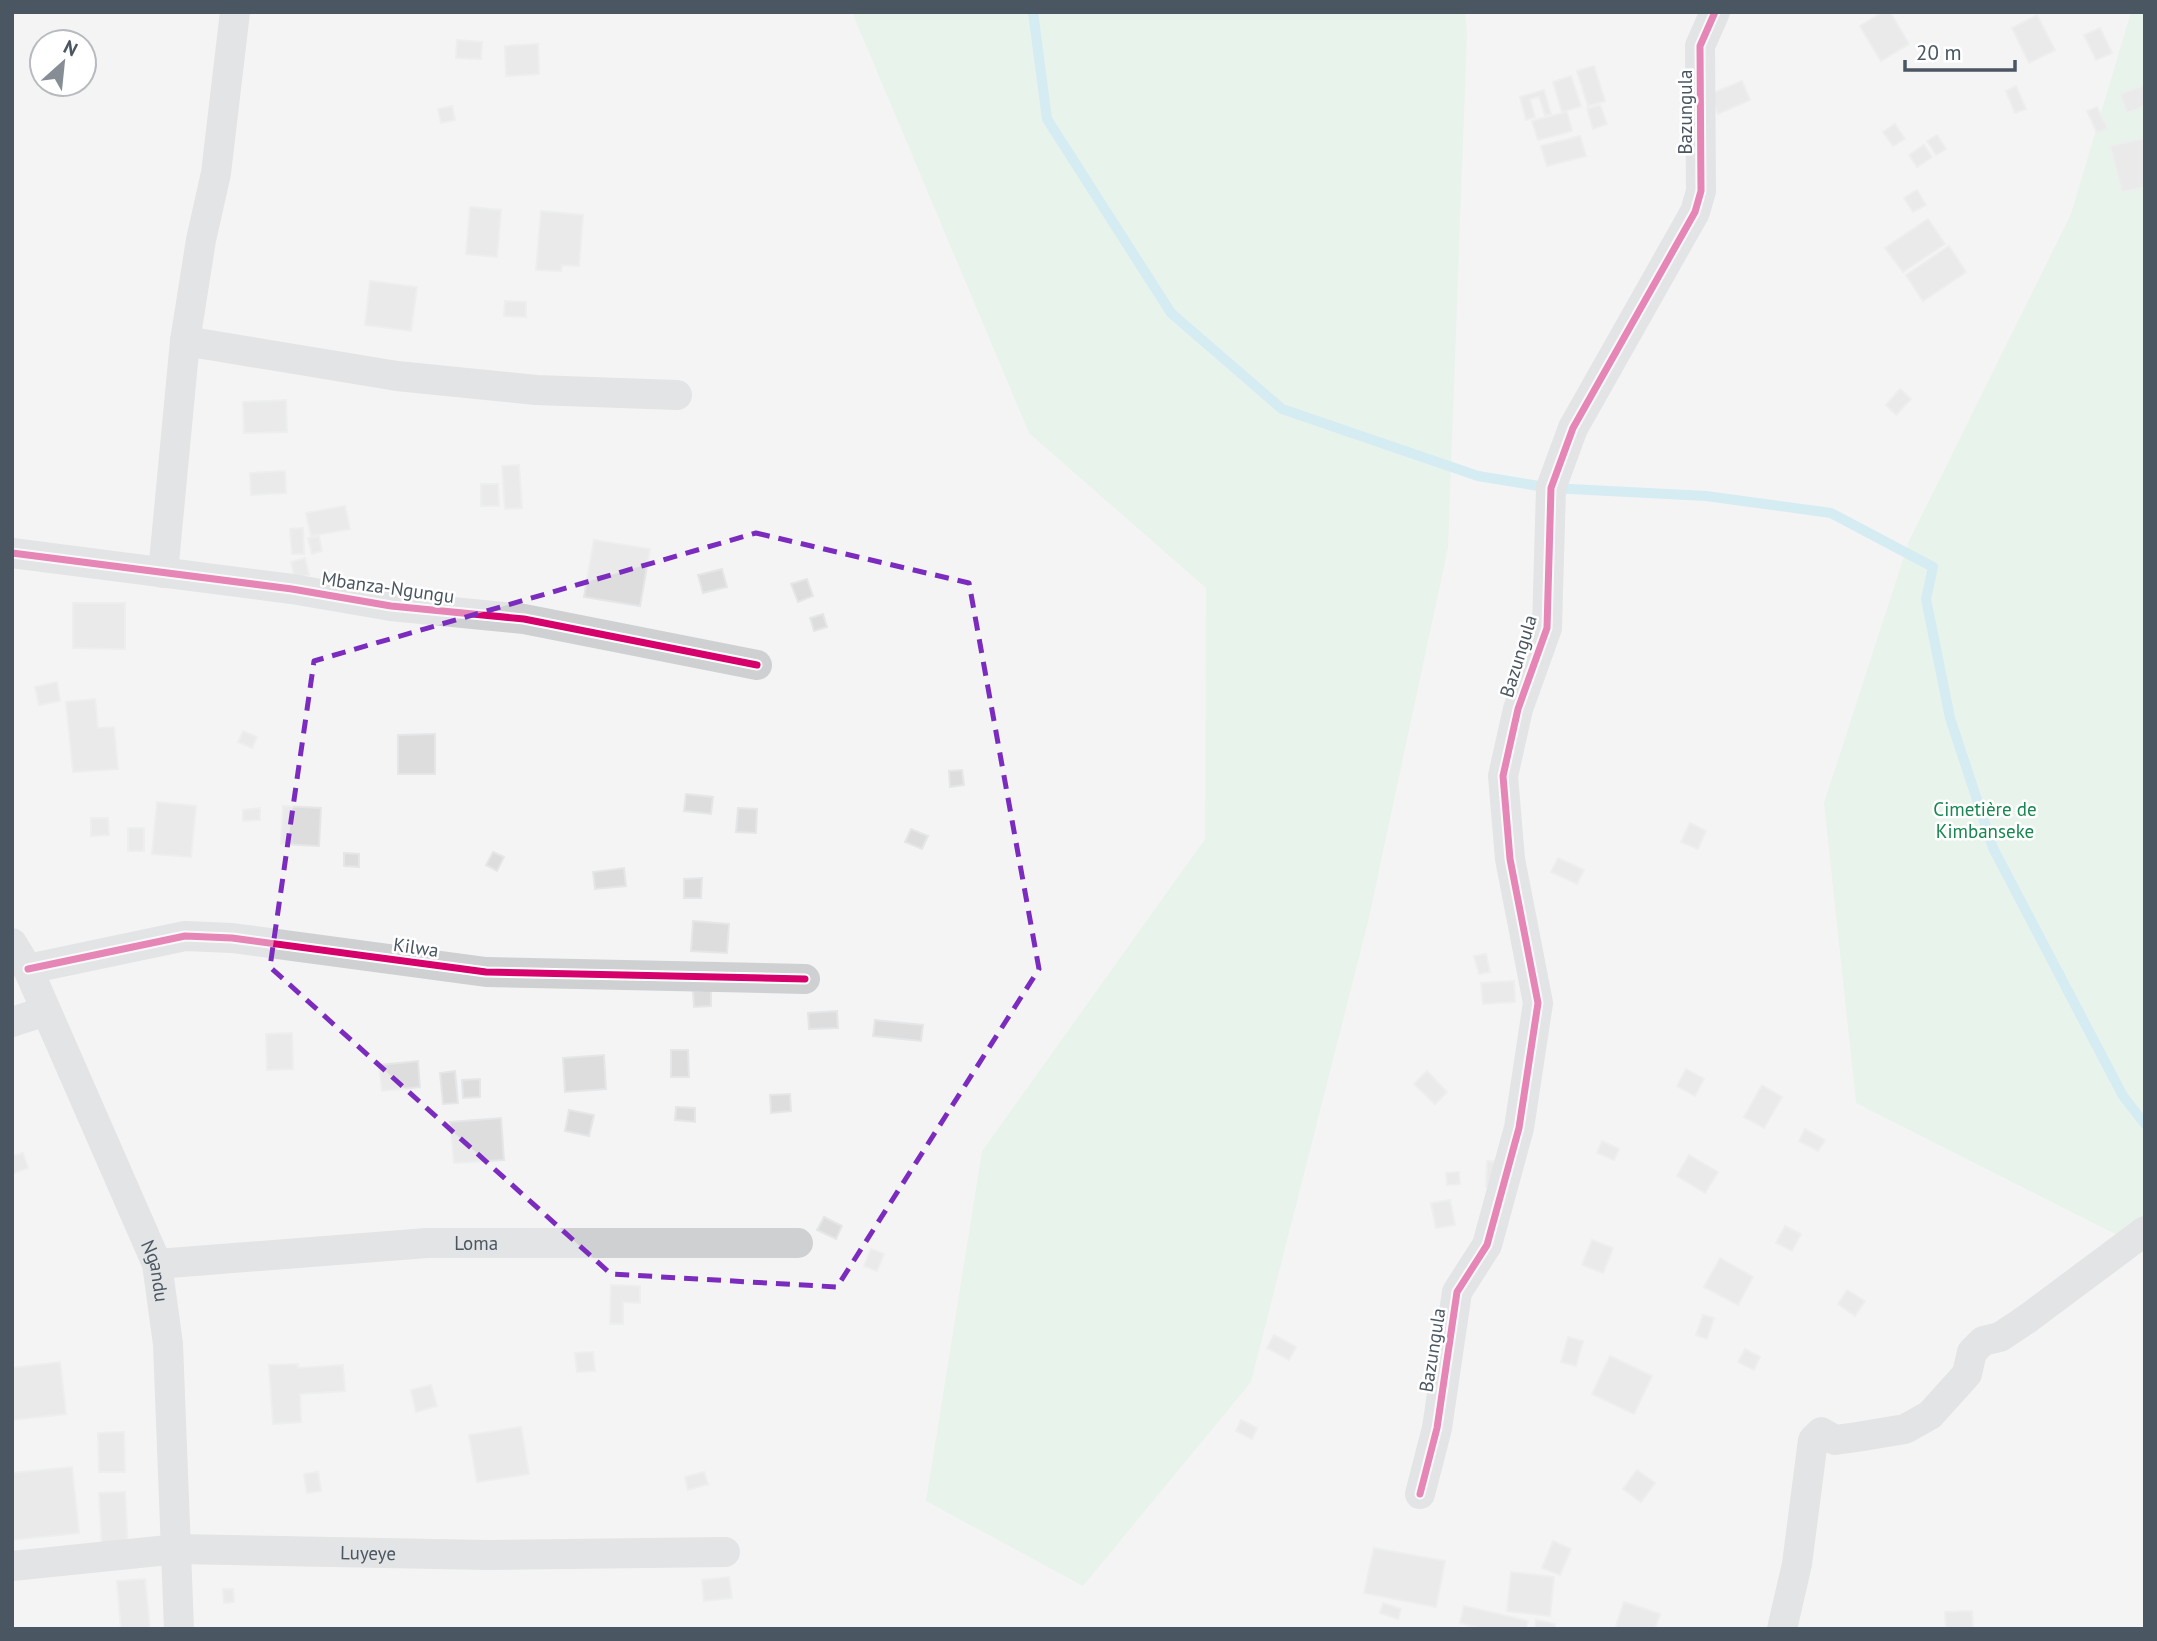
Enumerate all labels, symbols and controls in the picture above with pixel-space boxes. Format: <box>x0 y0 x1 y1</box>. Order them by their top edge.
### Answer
north arrow <box>28 28 98 98</box>
scale bar <box>1905 28 2015 72</box>
text: N <box>60 34 82 61</box>
text: 20 m <box>1916 39 1962 66</box>
street label: Bazungula <box>1673 69 1697 155</box>
street label: Mbanza-Ngungu <box>320 566 456 608</box>
street label: Bazungula <box>1494 612 1542 700</box>
park label: Cimetière de Kimbanseke <box>1933 797 2037 843</box>
street label: Kilwa <box>392 932 440 962</box>
street label: Loma <box>454 1231 498 1255</box>
street label: Ngandu <box>136 1236 174 1303</box>
street label: Bazungula <box>1413 1306 1451 1394</box>
street label: Luyeye <box>340 1540 396 1565</box>

